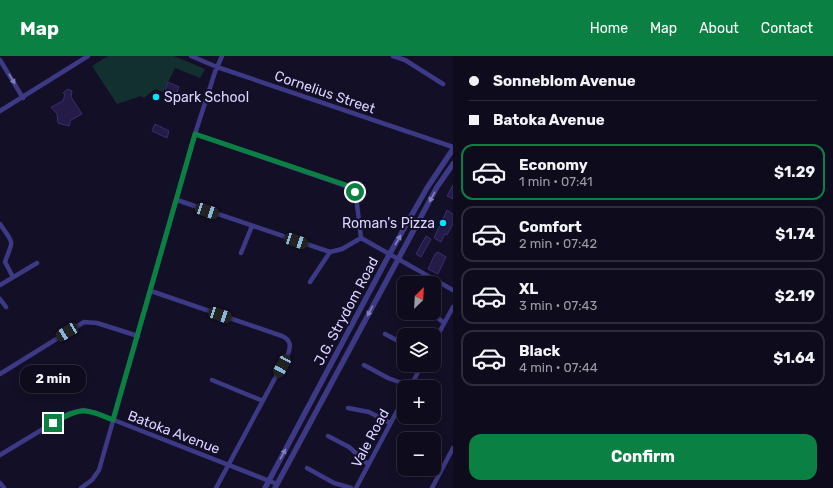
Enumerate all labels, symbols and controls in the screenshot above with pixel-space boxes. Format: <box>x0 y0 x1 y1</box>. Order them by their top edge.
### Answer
text: Map <box>20 17 59 40</box>
text: Home <box>590 20 628 37</box>
text: Map <box>650 20 677 37</box>
text: About <box>699 20 739 37</box>
text: Contact <box>761 20 813 37</box>
street label: Cornelius Street <box>272 67 378 118</box>
text: Sonneblom Avenue <box>493 72 636 90</box>
one-way arrow <box>8 73 15 85</box>
place label: Spark School <box>164 89 249 106</box>
marker: Spark School <box>151 92 161 102</box>
text: Batoka Avenue <box>493 111 605 129</box>
icon: car <box>471 154 507 190</box>
text: Economy <box>519 156 588 174</box>
text: $1.29 <box>774 163 815 181</box>
text: 1 min · 07:41 <box>519 174 593 189</box>
route start <box>346 183 364 201</box>
one-way arrow <box>428 191 435 202</box>
car <box>194 201 220 221</box>
place label: Roman's Pizza <box>342 215 435 232</box>
icon: car <box>471 216 507 252</box>
marker: Roman's Pizza <box>438 218 448 228</box>
text: Comfort <box>519 218 582 236</box>
text: $1.74 <box>775 225 815 243</box>
car <box>283 231 309 251</box>
one-way arrow <box>394 234 401 246</box>
text: 2 min · 07:42 <box>519 236 597 251</box>
street label: J.G. Strydom Road <box>311 254 382 368</box>
north arrow <box>397 276 441 320</box>
map controls <box>397 276 441 476</box>
icon: car <box>471 278 507 314</box>
text: XL <box>519 280 538 298</box>
text: $2.19 <box>775 287 815 305</box>
text: 3 min · 07:43 <box>519 298 597 313</box>
car <box>207 305 233 325</box>
one-way arrow <box>367 305 374 317</box>
car <box>54 321 80 343</box>
button: layers <box>397 328 441 372</box>
icon: car <box>471 340 507 376</box>
text: Black <box>519 342 560 360</box>
text: $1.64 <box>773 349 815 367</box>
car <box>271 353 293 379</box>
text: 4 min · 07:44 <box>519 360 598 375</box>
callout: 2 min <box>20 365 86 393</box>
text: 2 min <box>35 371 71 386</box>
button: + <box>397 380 441 424</box>
street label: Vale Road <box>348 406 393 470</box>
street label: Batoka Avenue <box>125 407 222 458</box>
route end <box>44 414 62 432</box>
button: − <box>397 432 441 476</box>
button: Confirm <box>469 434 817 480</box>
one-way arrow <box>280 448 286 459</box>

